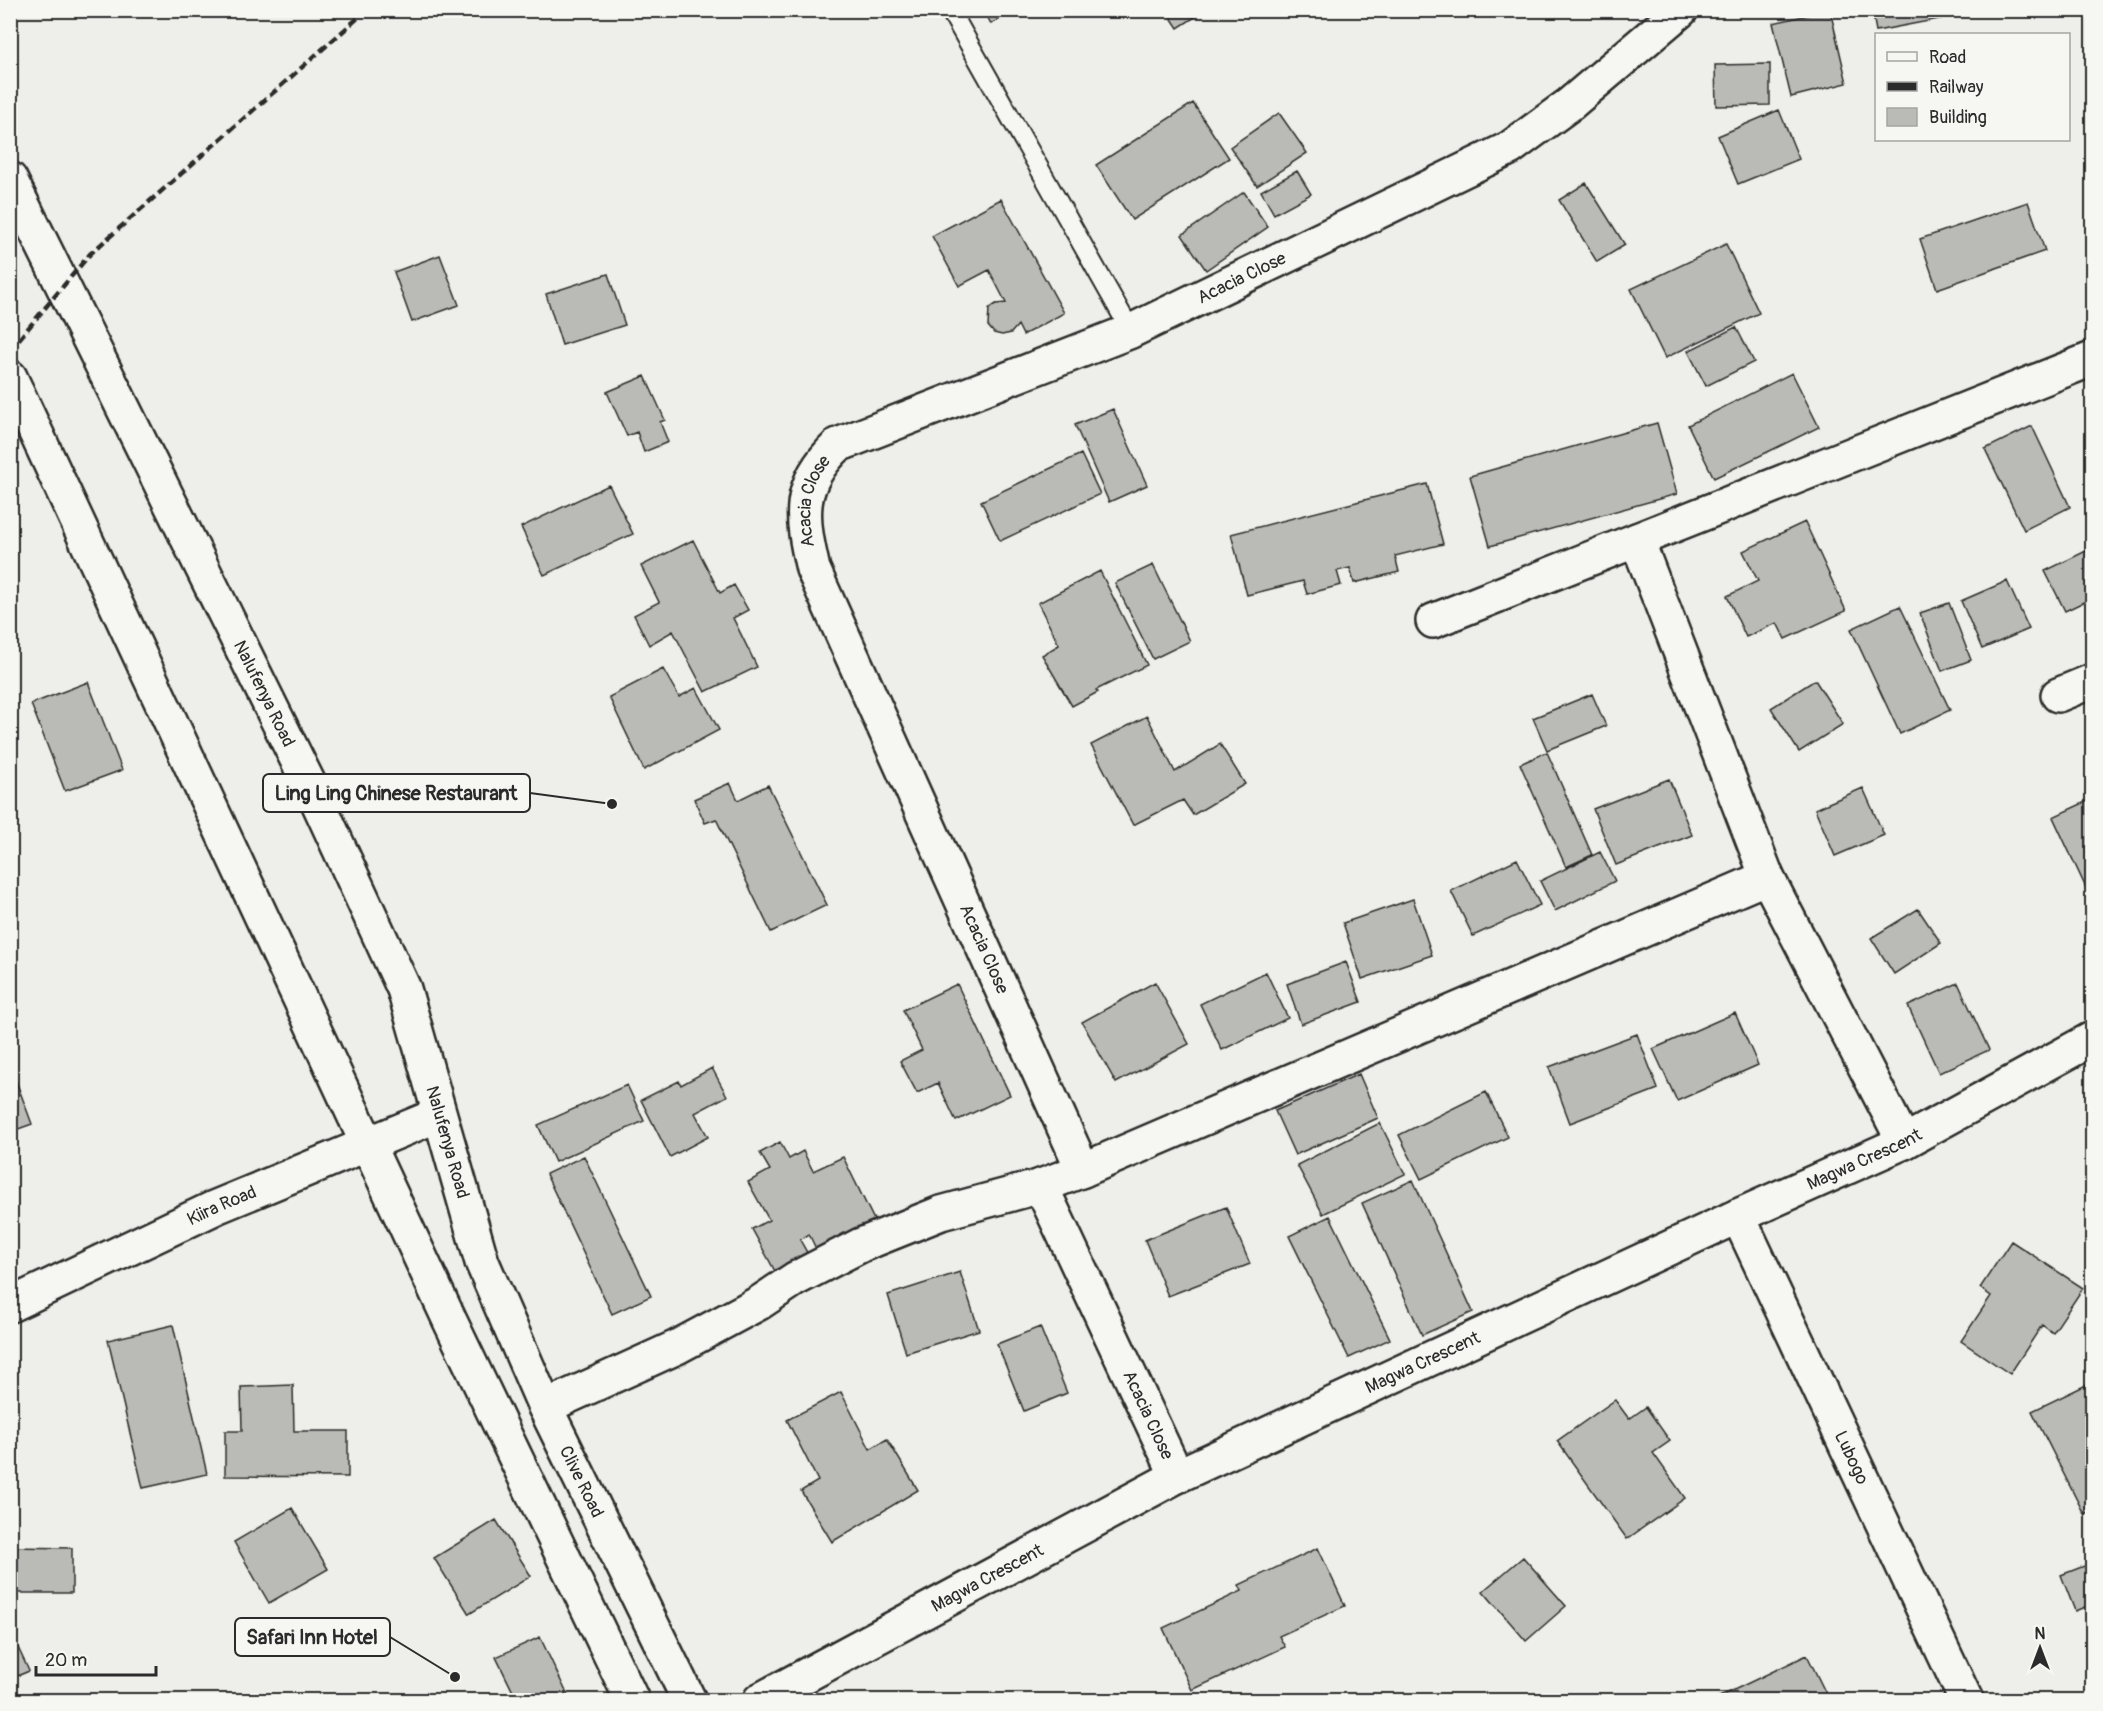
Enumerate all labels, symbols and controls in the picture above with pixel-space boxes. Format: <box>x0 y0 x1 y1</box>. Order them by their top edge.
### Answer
legend <box>1875 33 2070 141</box>
text: Road <box>1929 46 1966 69</box>
text: Railway <box>1929 76 1984 99</box>
text: Building <box>1929 106 1987 129</box>
street label: Acacia Close <box>1193 246 1290 309</box>
street label: Acacia Close <box>793 450 835 549</box>
street label: Nalufenya Road <box>228 637 300 751</box>
callout: Ling Ling Chinese Restaurant <box>263 774 530 812</box>
text: Ling Ling Chinese Restaurant <box>275 781 518 806</box>
street label: Acacia Close <box>954 901 1014 998</box>
street label: Nalufenya Road <box>421 1083 475 1201</box>
street label: Magwa Crescent <box>1803 1123 1926 1195</box>
street label: Kiira Road <box>183 1180 260 1231</box>
street label: Magwa Crescent <box>1362 1325 1484 1399</box>
street label: Acacia Close <box>1117 1367 1179 1463</box>
street label: Lubogo <box>1829 1427 1874 1488</box>
street label: Clive Road <box>554 1442 609 1521</box>
street label: Magwa Crescent <box>927 1538 1048 1617</box>
callout: Safari Inn Hotel <box>235 1618 390 1656</box>
north arrow <box>2010 1618 2070 1678</box>
text: N <box>2035 1624 2046 1644</box>
text: Safari Inn Hotel <box>246 1625 378 1650</box>
scale bar <box>36 1639 156 1677</box>
text: 20 m <box>45 1649 87 1672</box>

